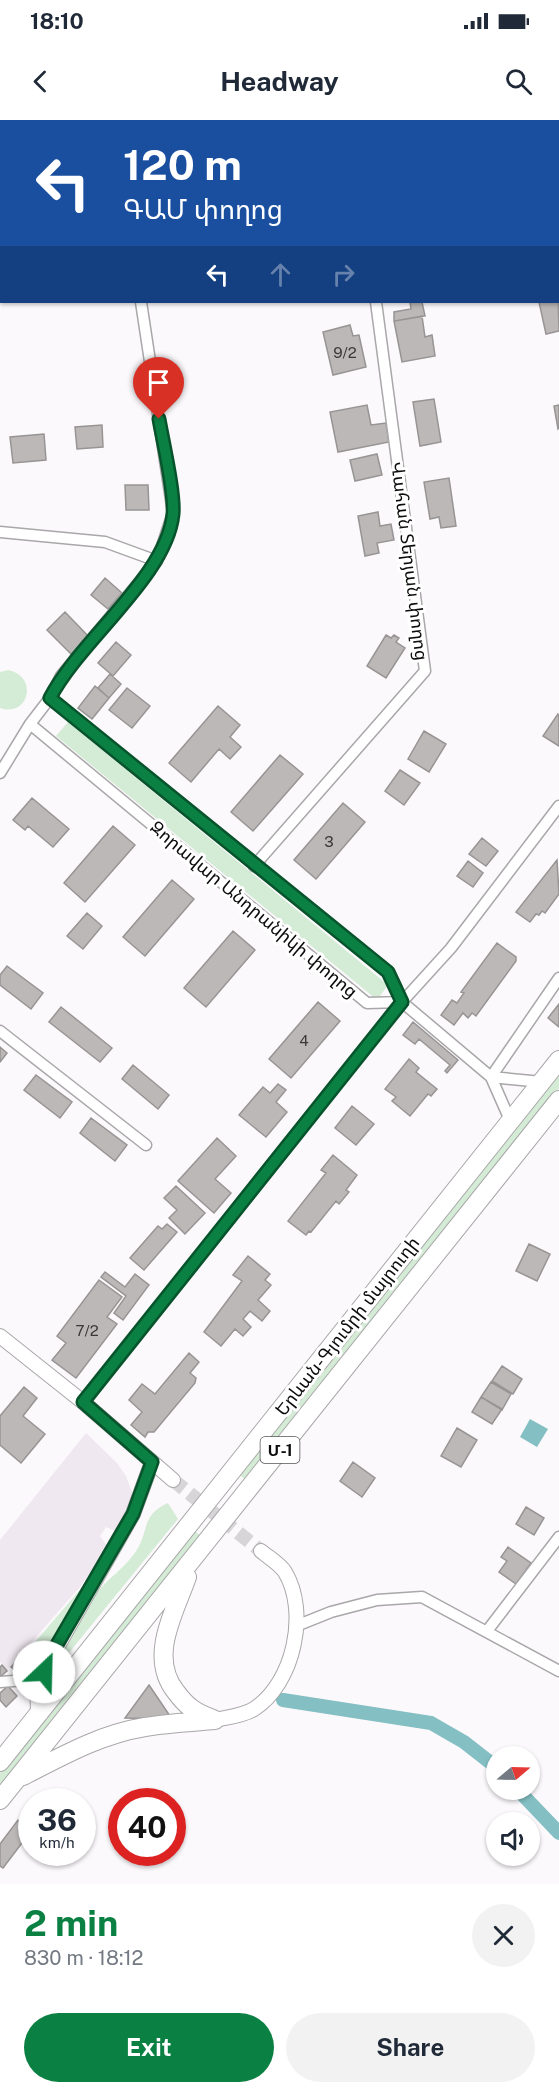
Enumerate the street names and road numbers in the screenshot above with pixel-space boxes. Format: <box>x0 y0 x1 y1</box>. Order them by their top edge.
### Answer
street label: Վահան Տերյան փողոց <box>387 460 433 662</box>
street label: Զորավար Անդրանիկի փողոց <box>146 816 362 1002</box>
street label: Երևան-Գյումրի մայրուղի <box>271 1232 423 1420</box>
road number: Մ-1 <box>260 1437 300 1463</box>

